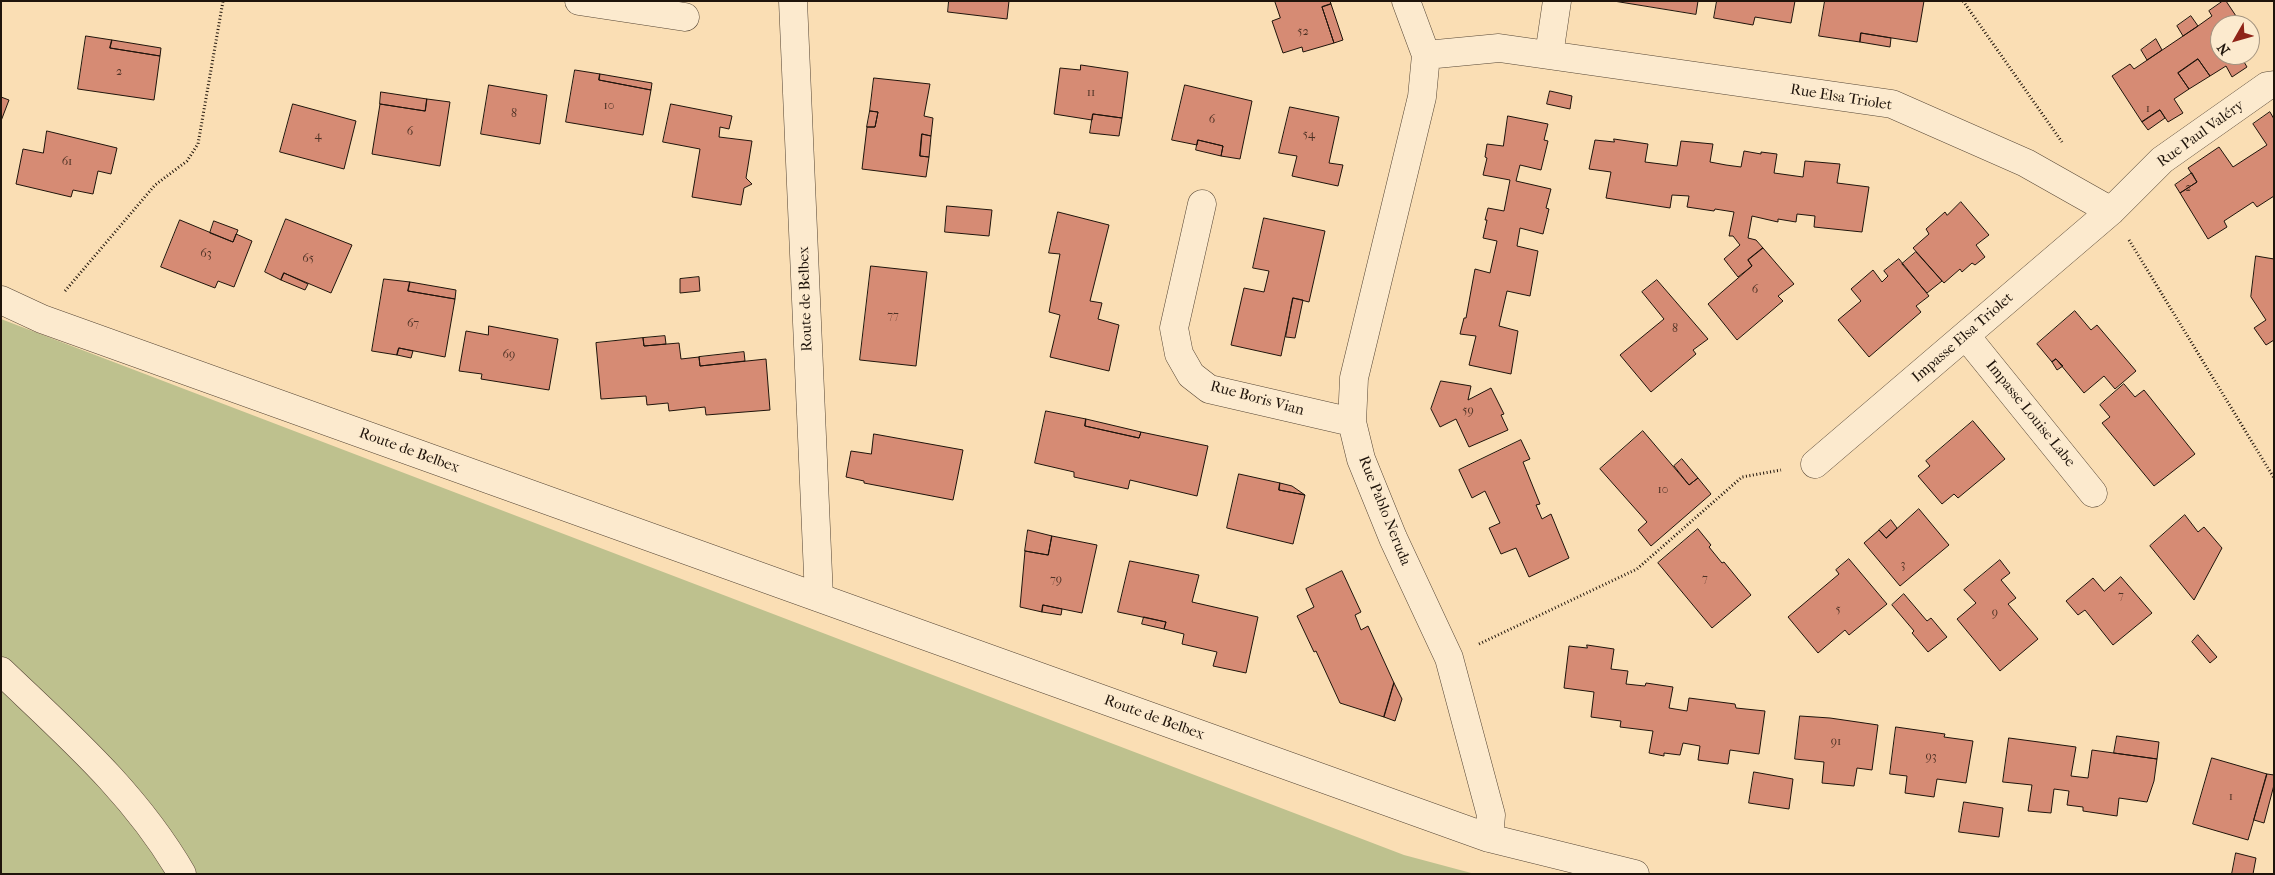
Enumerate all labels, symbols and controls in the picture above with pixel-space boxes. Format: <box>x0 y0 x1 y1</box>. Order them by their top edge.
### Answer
north arrow <box>2210 15 2260 65</box>
house number: 52 <box>1297 25 1309 39</box>
text: N <box>2214 40 2234 58</box>
house number: 2 <box>116 65 122 79</box>
street label: Rue Elsa Triolet <box>1789 81 1893 115</box>
house number: 11 <box>1087 86 1095 100</box>
street label: Rue Paul Valéry <box>2154 96 2248 172</box>
house number: 10 <box>604 99 614 113</box>
house number: 1 <box>2146 102 2150 116</box>
house number: 8 <box>511 107 517 121</box>
house number: 6 <box>1209 113 1215 127</box>
house number: 6 <box>407 125 413 139</box>
house number: 54 <box>1303 128 1315 142</box>
house number: 4 <box>314 129 322 143</box>
house number: 61 <box>62 155 72 169</box>
house number: 2 <box>2185 181 2191 195</box>
street label: Route de Belbex <box>795 246 817 352</box>
house number: 63 <box>200 247 212 261</box>
house number: 65 <box>302 252 314 266</box>
house number: 6 <box>1752 283 1758 297</box>
street label: Impasse Elsa Triolet <box>1909 289 2017 387</box>
house number: 77 <box>887 309 899 323</box>
house number: 67 <box>407 317 419 331</box>
house number: 8 <box>1672 322 1678 336</box>
house number: 69 <box>503 348 515 362</box>
street label: Impasse Louise Labe <box>1981 357 2079 471</box>
street label: Rue Boris Vian <box>1208 378 1306 420</box>
house number: 59 <box>1462 404 1474 418</box>
street label: Route de Belbex <box>356 424 462 478</box>
street label: Rue Pablo Neruda <box>1354 454 1414 568</box>
house number: 10 <box>1658 483 1668 497</box>
house number: 3 <box>1901 558 1905 572</box>
house number: 7 <box>1702 572 1708 586</box>
house number: 79 <box>1050 573 1062 587</box>
house number: 7 <box>2118 589 2124 603</box>
house number: 5 <box>1835 603 1841 617</box>
house number: 9 <box>1992 606 1998 620</box>
street label: Route de Belbex <box>1101 691 1207 745</box>
house number: 91 <box>1831 735 1841 749</box>
house number: 93 <box>1925 750 1937 764</box>
house number: 1 <box>2229 790 2233 804</box>

